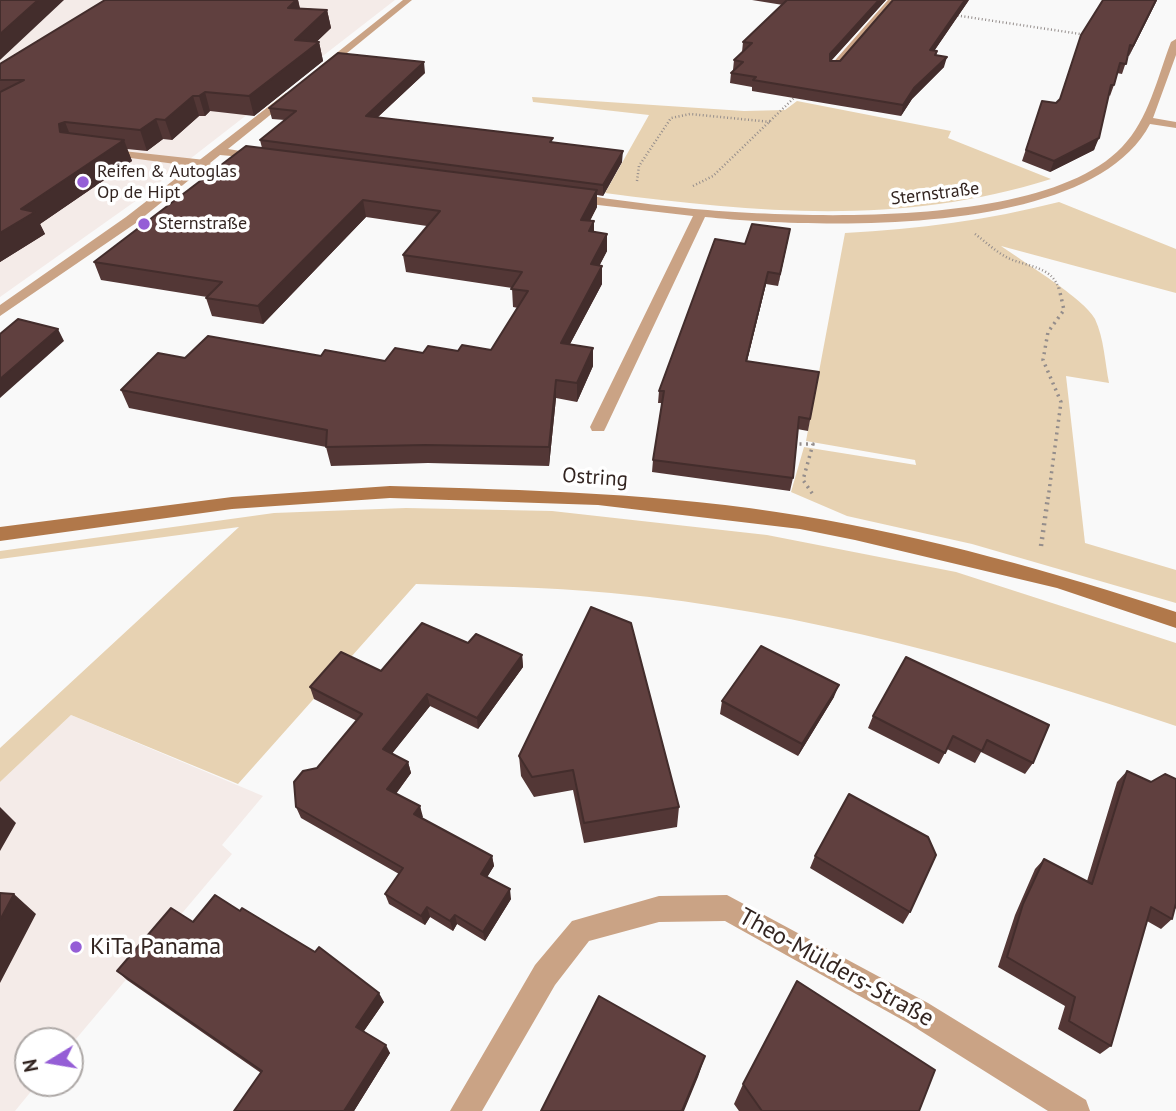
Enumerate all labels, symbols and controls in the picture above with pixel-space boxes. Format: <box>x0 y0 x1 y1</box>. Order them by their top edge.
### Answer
place label: Reifen & Autoglas Op de Hipt <box>97 161 237 204</box>
marker: Reifen & Autoglas Op de Hipt <box>75 174 91 190</box>
street label: Sternstraße <box>889 178 981 210</box>
place label: Sternstraße <box>158 213 247 235</box>
marker: Sternstraße <box>136 216 152 232</box>
street label: Ostring <box>561 463 629 493</box>
street label: Theo-Mülders-Straße <box>734 903 938 1033</box>
place label: KiTa Panama <box>90 933 221 961</box>
marker: KiTa Panama <box>68 939 84 955</box>
north arrow <box>14 1027 84 1097</box>
text: N <box>17 1057 43 1074</box>

